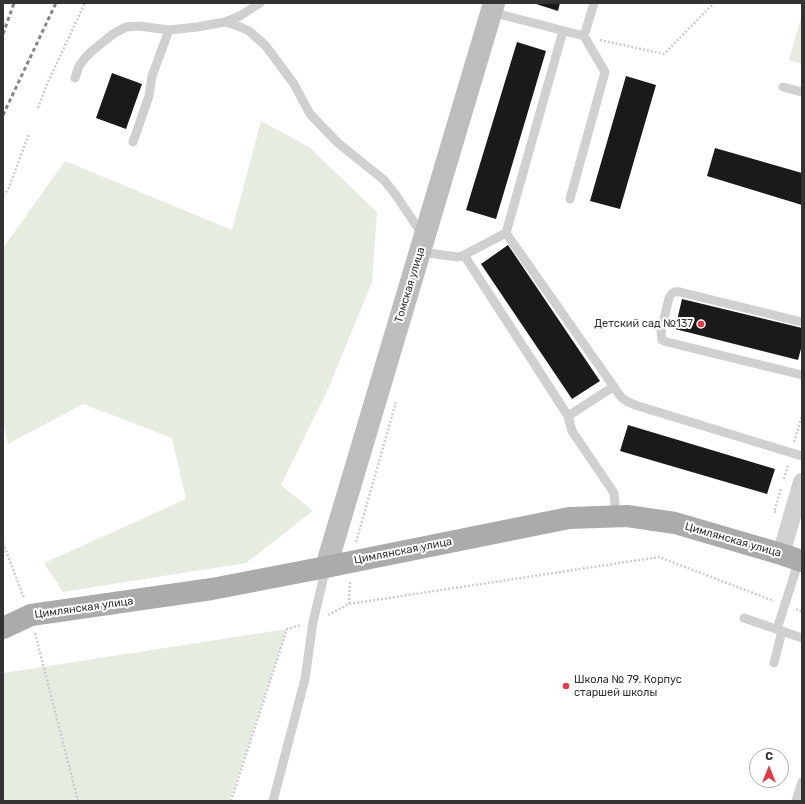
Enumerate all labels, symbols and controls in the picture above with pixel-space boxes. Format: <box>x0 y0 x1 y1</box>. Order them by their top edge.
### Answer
street label: Томская улица <box>392 246 428 324</box>
place label: Детский сад №137 <box>594 317 693 331</box>
marker: Детский сад №137 <box>696 319 706 329</box>
street label: Цимлянская улица <box>683 520 783 560</box>
street label: Цимлянская улица <box>353 535 453 567</box>
street label: Цимлянская улица <box>34 595 134 621</box>
place label: Школа № 79. Корпус старшей школы <box>574 673 682 699</box>
marker: Школа № 79. Корпус старшей школы <box>561 681 571 691</box>
north arrow <box>749 748 789 788</box>
text: С <box>765 750 773 763</box>

